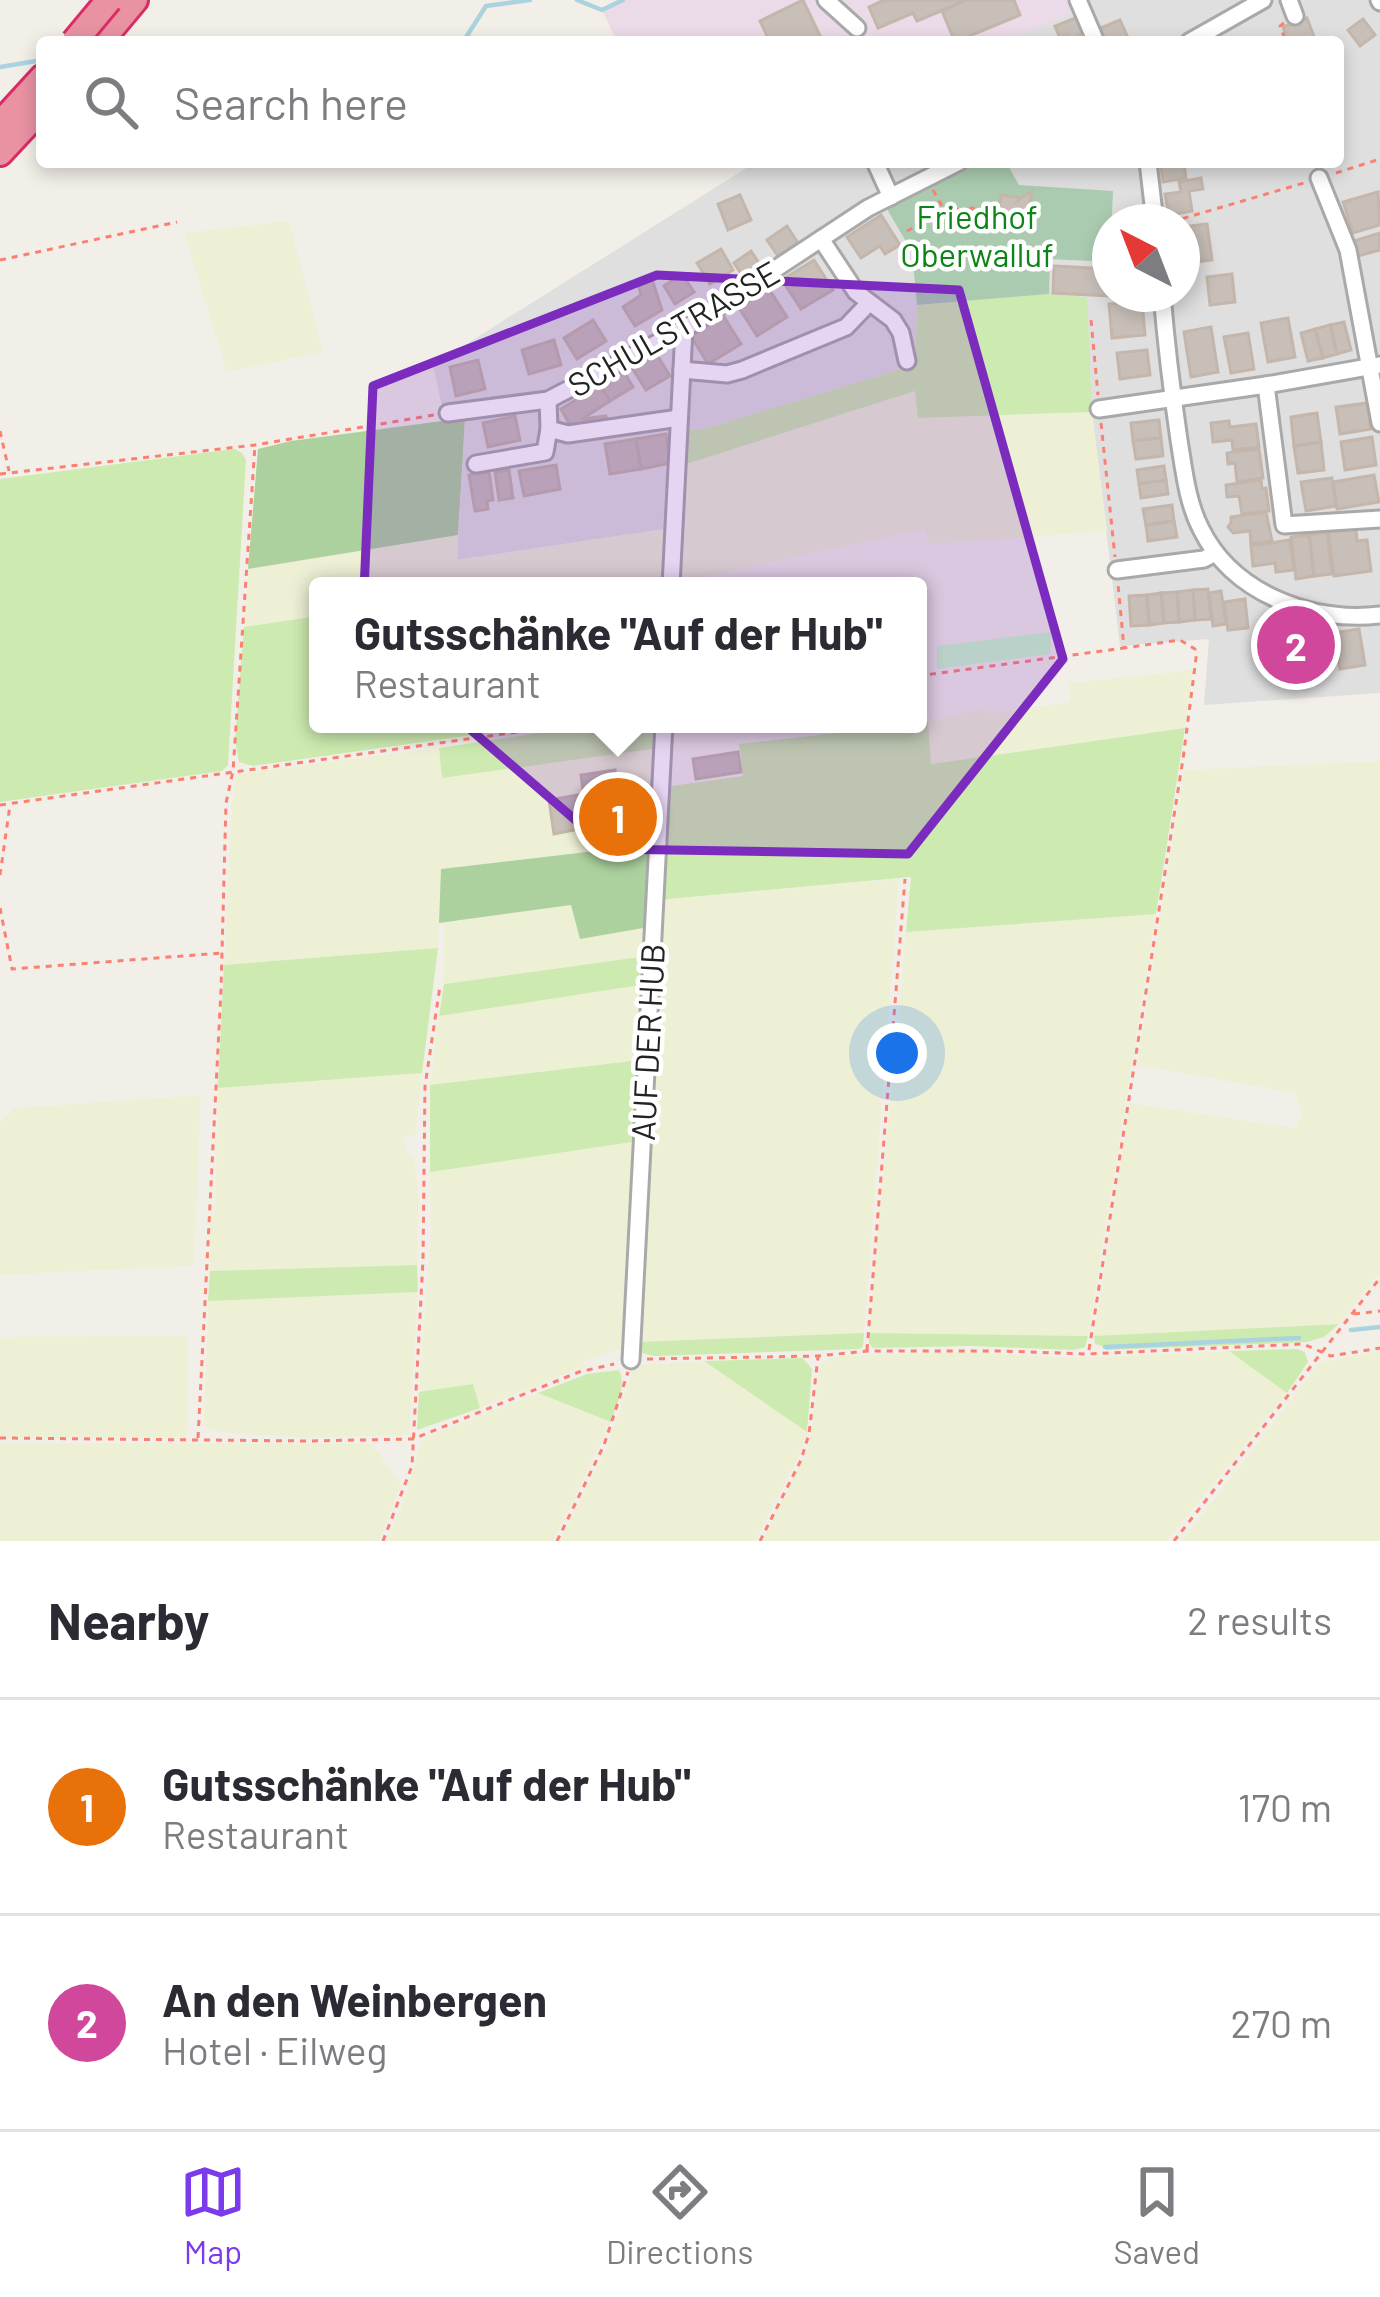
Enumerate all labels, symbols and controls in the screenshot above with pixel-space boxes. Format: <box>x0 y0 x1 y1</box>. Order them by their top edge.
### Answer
search box <box>36 36 1344 168</box>
icon: search <box>78 69 144 135</box>
text: Search here <box>174 75 408 129</box>
park label: Friedhof Oberwalluf <box>900 196 1054 274</box>
north arrow <box>1092 204 1200 312</box>
street label: SCHULSTRASSE <box>560 251 786 405</box>
popup <box>309 577 927 733</box>
pin: 2 <box>1257 600 1335 690</box>
text: Gutsschänke "Auf der Hub" <box>354 605 882 659</box>
text: Restaurant <box>354 659 541 706</box>
pin: 1 <box>579 772 657 862</box>
street label: AUF DER HUB <box>622 942 672 1142</box>
your location <box>867 1023 927 1083</box>
text: Nearby <box>48 1589 209 1650</box>
text: 2 results <box>1187 1596 1332 1643</box>
text: Gutsschänke "Auf der Hub" <box>162 1756 691 1810</box>
text: 1 <box>80 1783 94 1830</box>
text: 170 m <box>1238 1783 1332 1830</box>
text: Restaurant <box>162 1810 349 1857</box>
text: An den Weinbergen <box>162 1972 547 2026</box>
text: 2 <box>76 1999 98 2046</box>
text: 270 m <box>1231 1999 1332 2046</box>
text: Hotel · Eilweg <box>162 2026 387 2073</box>
tab: Map <box>180 2159 246 2271</box>
tab: Directions <box>606 2159 753 2271</box>
tab: Saved <box>1113 2159 1200 2271</box>

